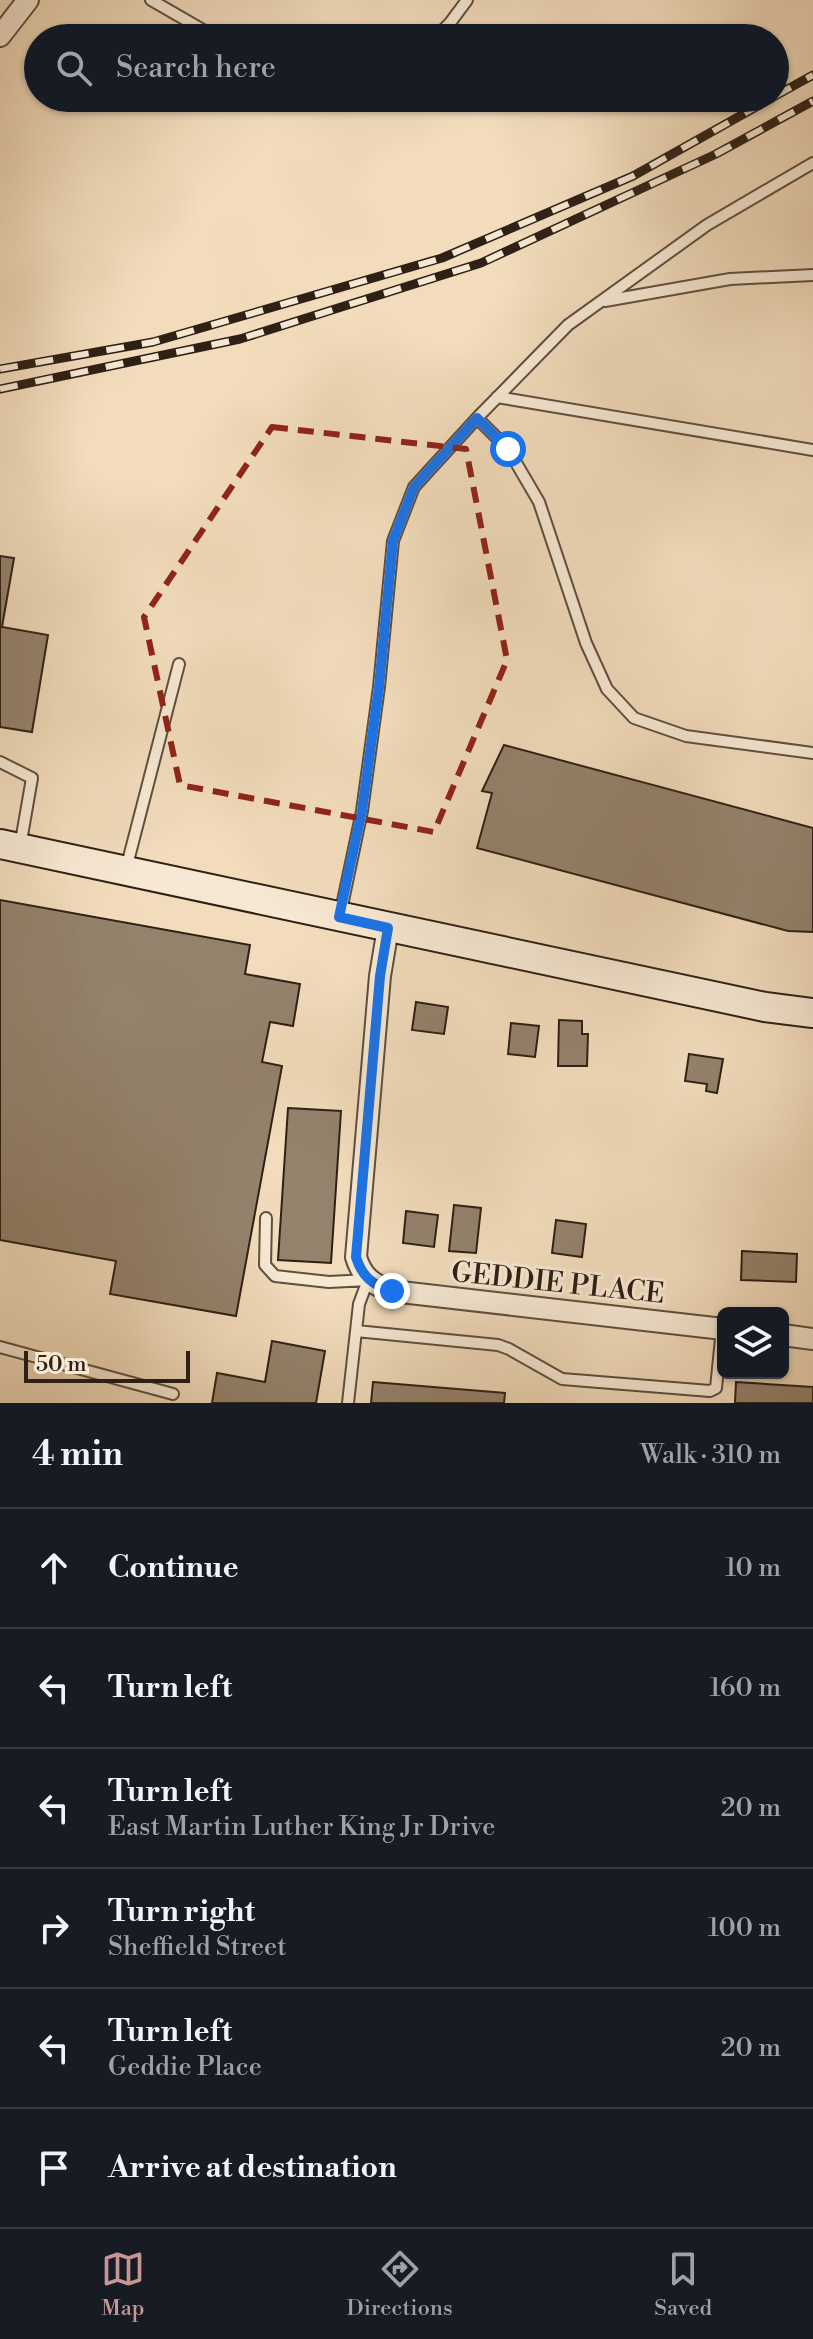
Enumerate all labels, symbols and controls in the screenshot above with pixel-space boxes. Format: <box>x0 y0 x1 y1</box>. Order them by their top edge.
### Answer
search box <box>24 24 789 112</box>
icon: search <box>52 46 96 90</box>
text: Search here <box>116 49 276 87</box>
route start <box>490 431 526 467</box>
street label: GEDDIE PLACE <box>449 1255 666 1312</box>
route end <box>374 1273 410 1309</box>
map controls <box>717 1307 789 1379</box>
button: layers <box>717 1307 789 1379</box>
scale bar <box>24 1347 190 1383</box>
text: 50 m <box>36 1351 87 1378</box>
text: 4 min <box>32 1434 123 1476</box>
text: Walk · 310 m <box>640 1439 781 1471</box>
icon: ahead <box>32 1546 76 1590</box>
text: Continue <box>108 1549 239 1587</box>
text: 10 m <box>725 1552 781 1584</box>
icon: left <box>32 1666 76 1710</box>
text: Turn left <box>108 1669 232 1707</box>
text: 160 m <box>710 1672 781 1704</box>
text: Turn left <box>108 1773 232 1811</box>
icon: left <box>32 1786 76 1830</box>
text: 20 m <box>721 1792 781 1824</box>
text: East Martin Luther King Jr Drive <box>108 1811 495 1843</box>
text: Turn right <box>108 1893 255 1931</box>
icon: right <box>32 1906 76 1950</box>
text: 100 m <box>708 1912 781 1944</box>
text: Sheffield Street <box>108 1931 286 1963</box>
text: Turn left <box>108 2013 232 2051</box>
icon: left <box>32 2026 76 2070</box>
text: 20 m <box>721 2032 781 2064</box>
text: Geddie Place <box>108 2051 262 2083</box>
icon: arrive <box>32 2146 76 2190</box>
text: Arrive at destination <box>108 2149 397 2187</box>
tab: Map <box>101 2247 145 2322</box>
tab: Directions <box>347 2247 453 2322</box>
tab: Saved <box>654 2247 712 2322</box>

